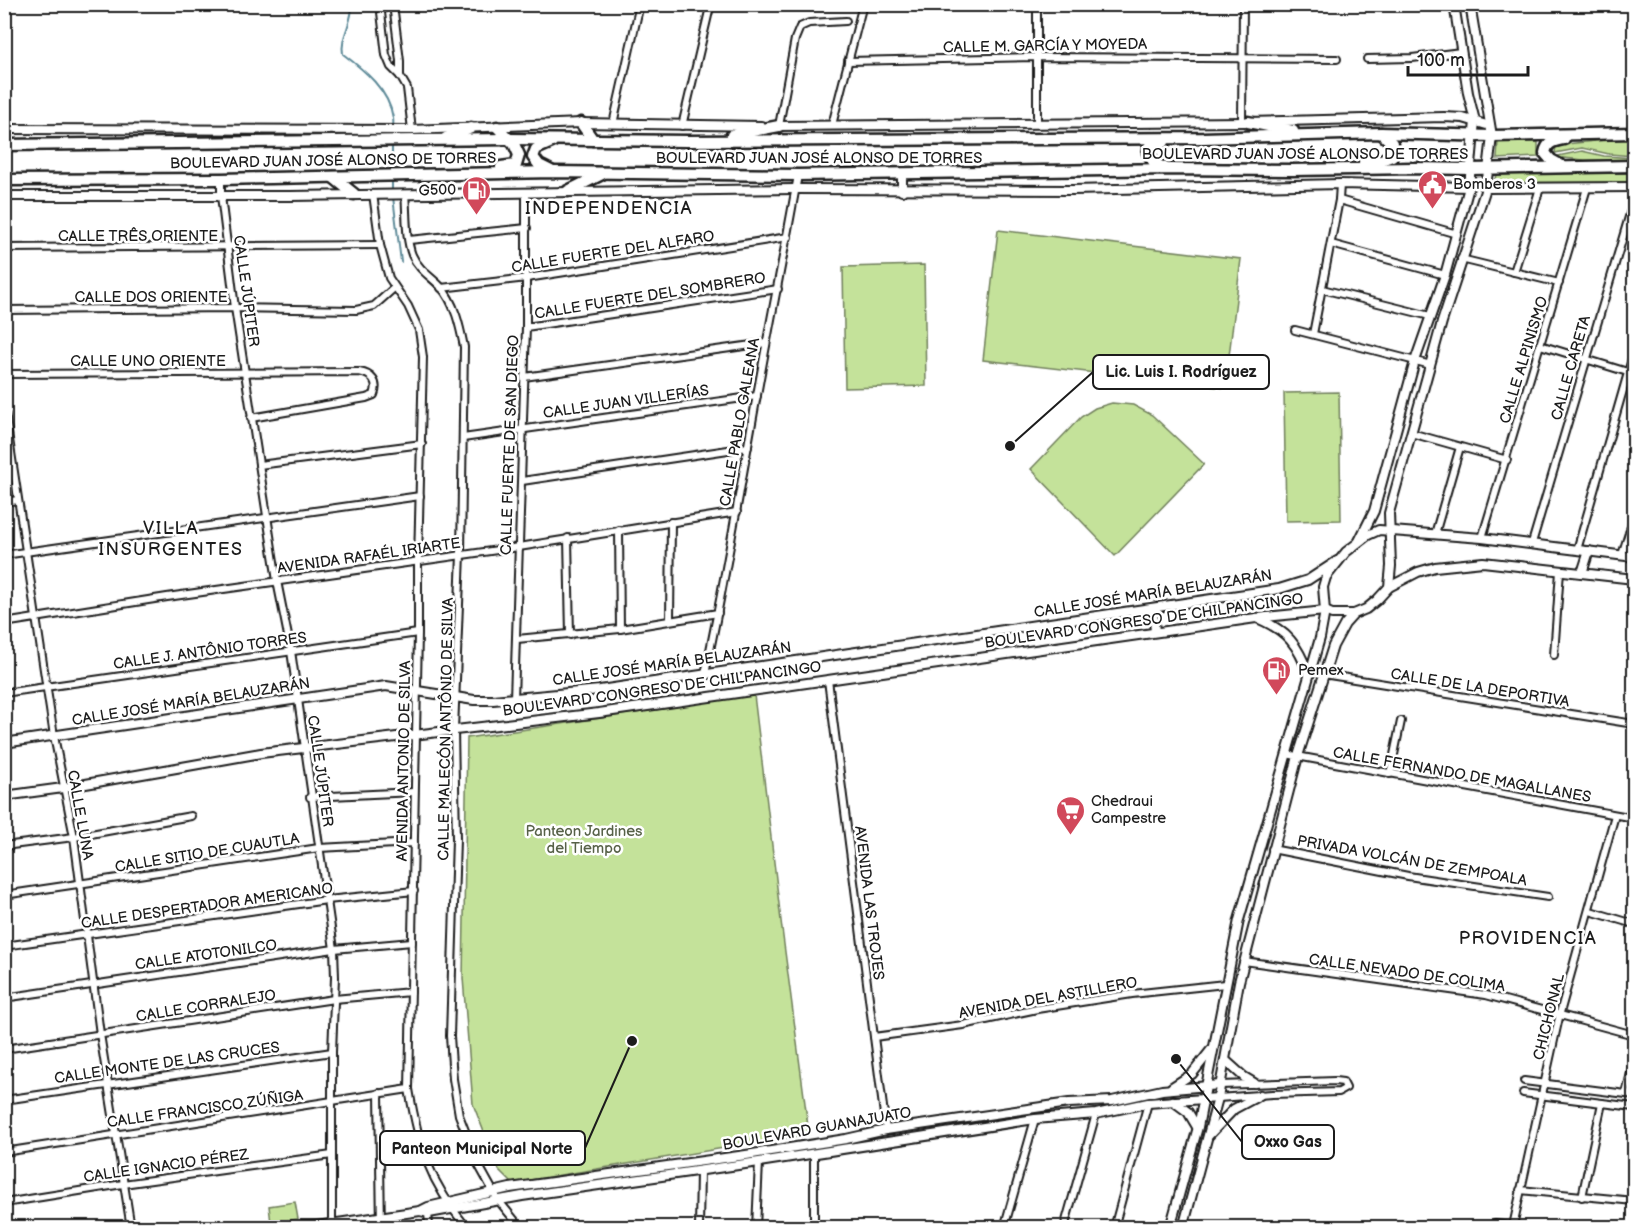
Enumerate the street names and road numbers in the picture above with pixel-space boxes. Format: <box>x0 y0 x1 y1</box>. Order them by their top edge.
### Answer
street label: CALLE M. GARCÍA Y MOYEDA <box>943 35 1148 57</box>
street label: BOULEVARD JUAN JOSÉ ALONSO DE TORRES <box>1142 145 1468 164</box>
street label: BOULEVARD JUAN JOSÉ ALONSO DE TORRES <box>170 149 496 173</box>
street label: BOULEVARD JUAN JOSÉ ALONSO DE TORRES <box>656 149 982 168</box>
street label: CALLE TRÊS ORIENTE <box>58 227 218 246</box>
street label: CALLE FUERTE DEL ALFARO <box>510 227 716 277</box>
street label: CALLE JÚPITER <box>229 234 263 348</box>
street label: CALLE FUERTE DEL SOMBRERO <box>533 268 767 324</box>
street label: CALLE DOS ORIENTE <box>74 288 228 307</box>
street label: CALLE ALPINISMO <box>1496 294 1552 426</box>
street label: CALLE CARETA <box>1547 313 1595 423</box>
street label: CALLE FUERTE DE SAN DIEGO <box>497 334 523 556</box>
street label: CALLE PABLO GALEANA <box>716 335 764 508</box>
street label: CALLE UNO ORIENTE <box>70 352 226 371</box>
street label: CALLE JUAN VILLERÍAS <box>542 381 710 423</box>
street label: AVENIDA RAFAÉL IRIARTE <box>276 534 462 578</box>
street label: CALLE JOSÉ MARÍA BELAUZARÁN <box>1033 566 1273 622</box>
street label: BOULEVARD CONGRESO DE CHILPANCINGO <box>983 589 1305 653</box>
street label: CALLE MALECÓN ANTÔNIO DE SILVA <box>434 596 458 861</box>
street label: CALLE J. ANTÔNIO TORRES <box>112 628 308 674</box>
street label: CALLE JOSÉ MARÍA BELAUZARÁN <box>551 638 793 690</box>
street label: BOULEVARD CONGRESO DE CHILPANCINGO <box>501 657 823 721</box>
street label: AVENIDA ANTONIO DE SILVA <box>393 660 415 862</box>
street label: CALLE DE LA DEPORTIVA <box>1389 664 1572 712</box>
street label: CALLE JOSÉ MARÍA BELAUZARÁN <box>71 674 311 730</box>
street label: CALLE JÚPITER <box>303 714 337 828</box>
street label: CALLE FERNANDO DE MAGALLANES <box>1331 743 1593 807</box>
street label: CALLE LUNA <box>63 769 97 862</box>
street label: AVENIDA LAS TROJES <box>850 825 888 981</box>
street label: CALLE SITIO DE CUAUTLA <box>114 829 301 877</box>
street label: PRIVADA VOLCÁN DE ZEMPOALA <box>1296 831 1529 891</box>
street label: CALLE DESPERTADOR AMERICANO <box>80 879 334 933</box>
street label: CALLE ATOTONILCO <box>134 936 278 974</box>
street label: CALLE NEVADO DE COLIMA <box>1308 950 1507 996</box>
street label: CHICHONAL <box>1529 971 1569 1062</box>
street label: AVENIDA DEL ASTILLERO <box>957 973 1139 1023</box>
street label: CALLE CORRALEJO <box>135 986 277 1026</box>
street label: CALLE MONTE DE LAS CRUCES <box>53 1038 281 1088</box>
street label: CALLE FRANCISCO ZÚÑIGA <box>106 1086 305 1132</box>
street label: BOULEVARD GUANAJUATO <box>721 1103 913 1155</box>
street label: CALLE IGNACIO PÉREZ <box>82 1145 251 1187</box>

